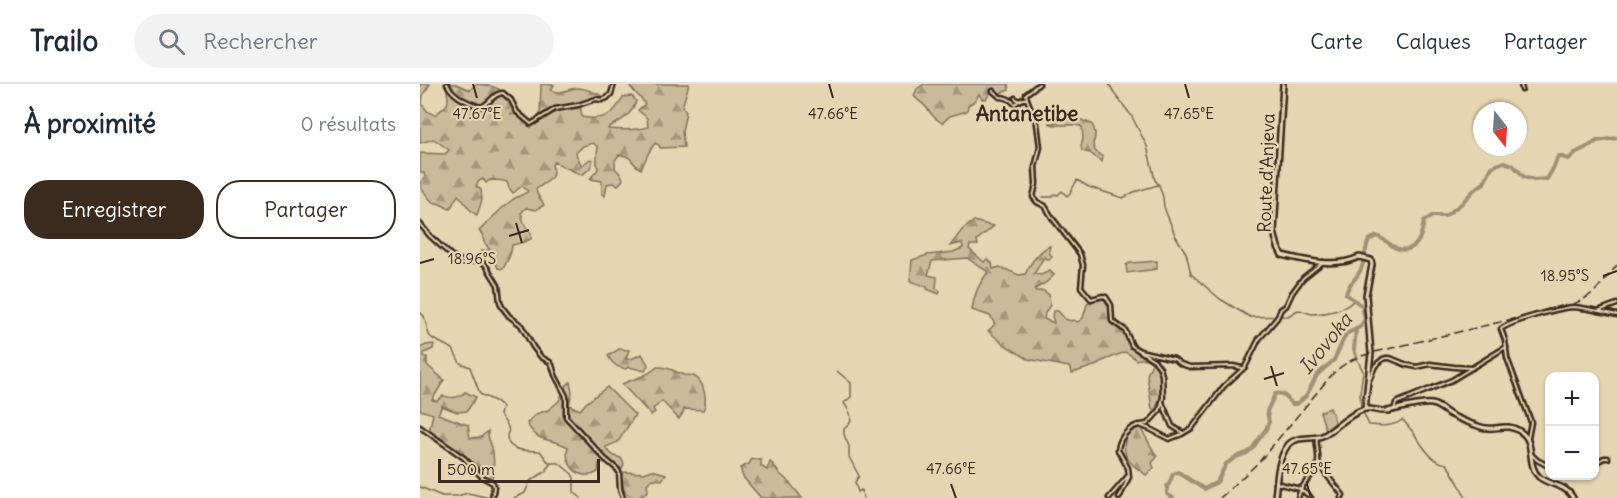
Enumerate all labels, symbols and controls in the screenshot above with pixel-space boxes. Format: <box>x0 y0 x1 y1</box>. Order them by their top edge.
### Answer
search box <box>134 14 554 68</box>
text: Trailo <box>30 23 98 59</box>
icon: search <box>155 25 188 58</box>
text: Rechercher <box>203 27 318 55</box>
text: Carte <box>1310 28 1363 55</box>
text: Calques <box>1396 28 1471 55</box>
text: Partager <box>1504 28 1587 55</box>
district label: Antanetibe <box>976 100 1078 127</box>
north arrow <box>1473 102 1527 156</box>
text: 47.67°E <box>453 104 502 123</box>
text: 47.66°E <box>808 104 858 123</box>
text: 47.65°E <box>1164 104 1214 123</box>
text: À proximité <box>24 107 156 140</box>
text: 0 résultats <box>300 111 396 136</box>
street label: Route d'Anjeva <box>1252 113 1280 233</box>
button: Enregistrer <box>24 180 204 239</box>
button: Partager <box>216 180 396 239</box>
text: 18.96°S <box>448 249 496 268</box>
text: 18.95°S <box>1541 266 1589 285</box>
water label: Ivovoka <box>1293 306 1358 379</box>
map controls <box>1545 372 1599 480</box>
button: + <box>1545 372 1599 426</box>
button: − <box>1545 426 1599 480</box>
scale bar <box>438 456 600 484</box>
text: 500 m <box>447 459 495 479</box>
text: 47.66°E <box>926 459 976 478</box>
text: 47.65°E <box>1282 459 1332 478</box>

